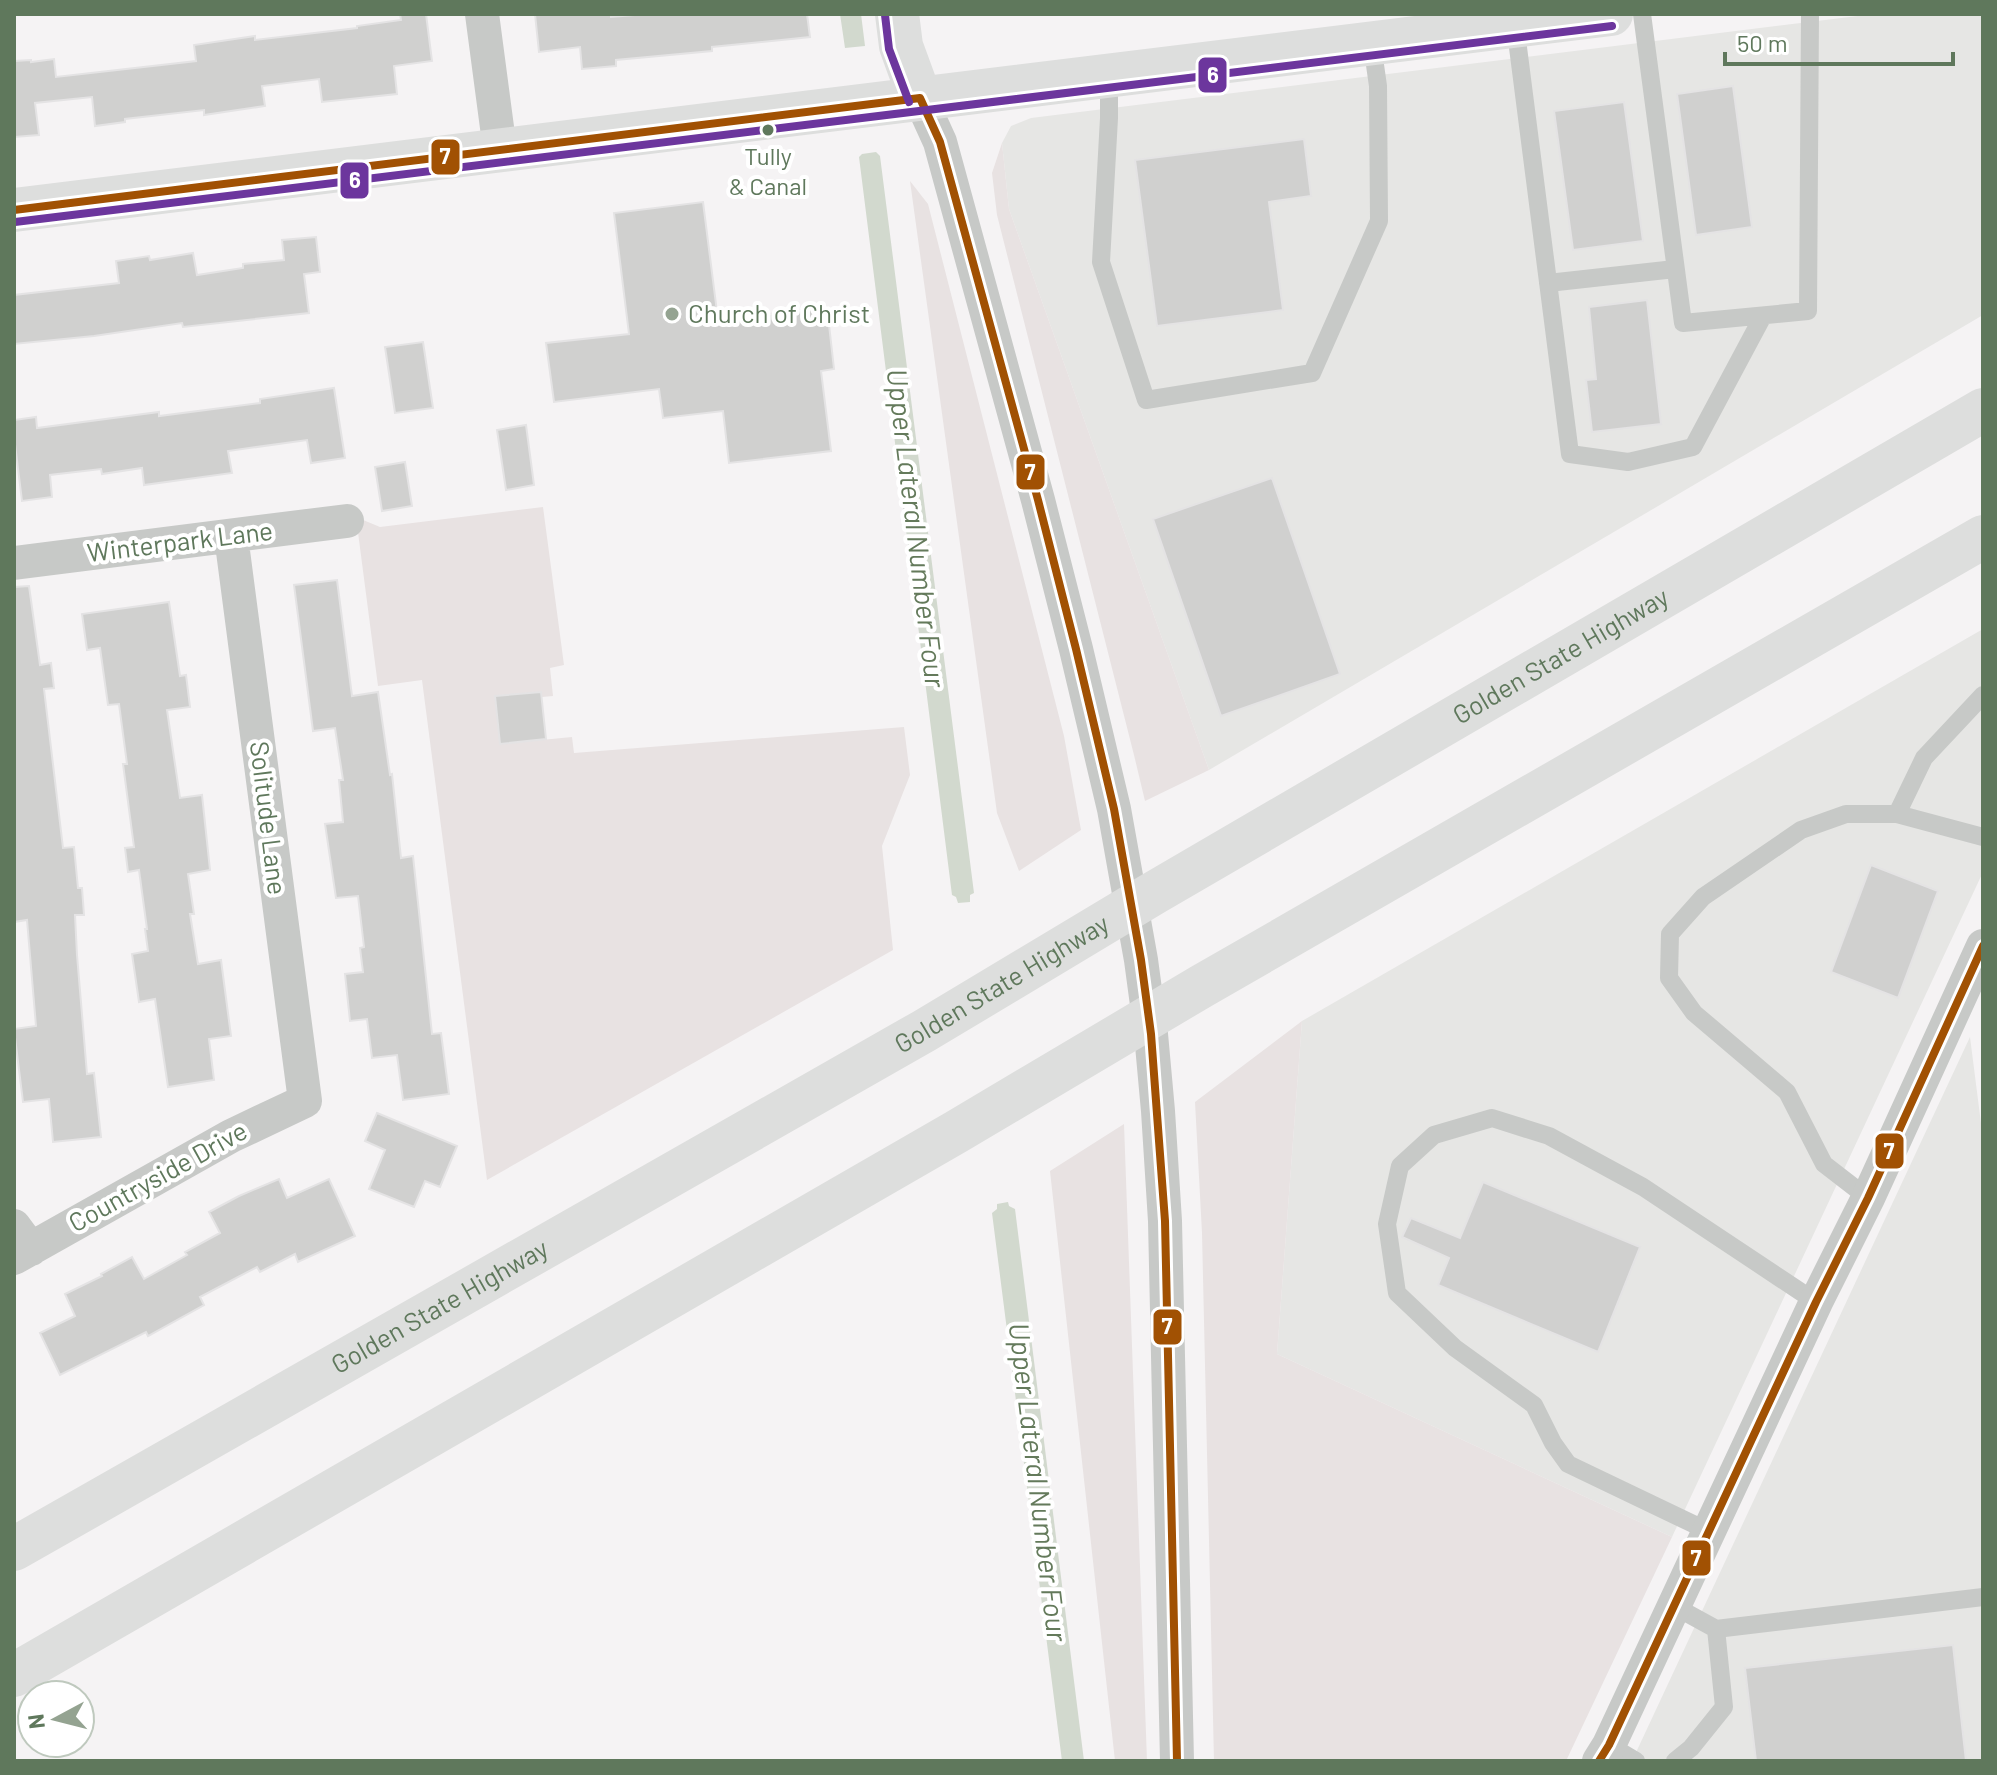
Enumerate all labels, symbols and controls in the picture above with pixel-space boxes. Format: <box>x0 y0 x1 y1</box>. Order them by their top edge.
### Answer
scale bar <box>1725 16 1953 66</box>
text: 50 m <box>1737 28 1788 57</box>
line badge: 6 <box>1197 56 1228 94</box>
text: 6 <box>1207 61 1219 87</box>
marker: Tully & Canal <box>760 122 776 138</box>
line badge: 7 <box>430 138 461 176</box>
place label: Tully & Canal <box>729 141 807 200</box>
text: 7 <box>440 142 451 168</box>
line badge: 6 <box>339 161 370 200</box>
text: 6 <box>349 166 361 192</box>
place label: Church of Christ <box>688 297 870 328</box>
marker: Church of Christ <box>663 305 681 323</box>
water label: Upper Lateral Number Four <box>881 367 954 690</box>
line badge: 7 <box>1015 453 1046 491</box>
text: 7 <box>1025 458 1036 484</box>
street label: Winterpark Lane <box>85 514 274 567</box>
street label: Golden State Highway <box>1447 580 1673 730</box>
street label: Solitude Lane <box>245 739 294 896</box>
street label: Golden State Highway <box>888 907 1114 1059</box>
street label: Countryside Drive <box>63 1114 252 1237</box>
line badge: 7 <box>1874 1132 1905 1170</box>
text: 7 <box>1884 1137 1895 1163</box>
street label: Golden State Highway <box>325 1231 553 1379</box>
line badge: 7 <box>1152 1308 1183 1346</box>
text: 7 <box>1162 1312 1173 1338</box>
water label: Upper Lateral Number Four <box>1003 1321 1076 1644</box>
line badge: 7 <box>1681 1539 1712 1577</box>
text: 7 <box>1691 1544 1702 1570</box>
north arrow <box>16 1679 96 1759</box>
text: N <box>21 1713 49 1730</box>

